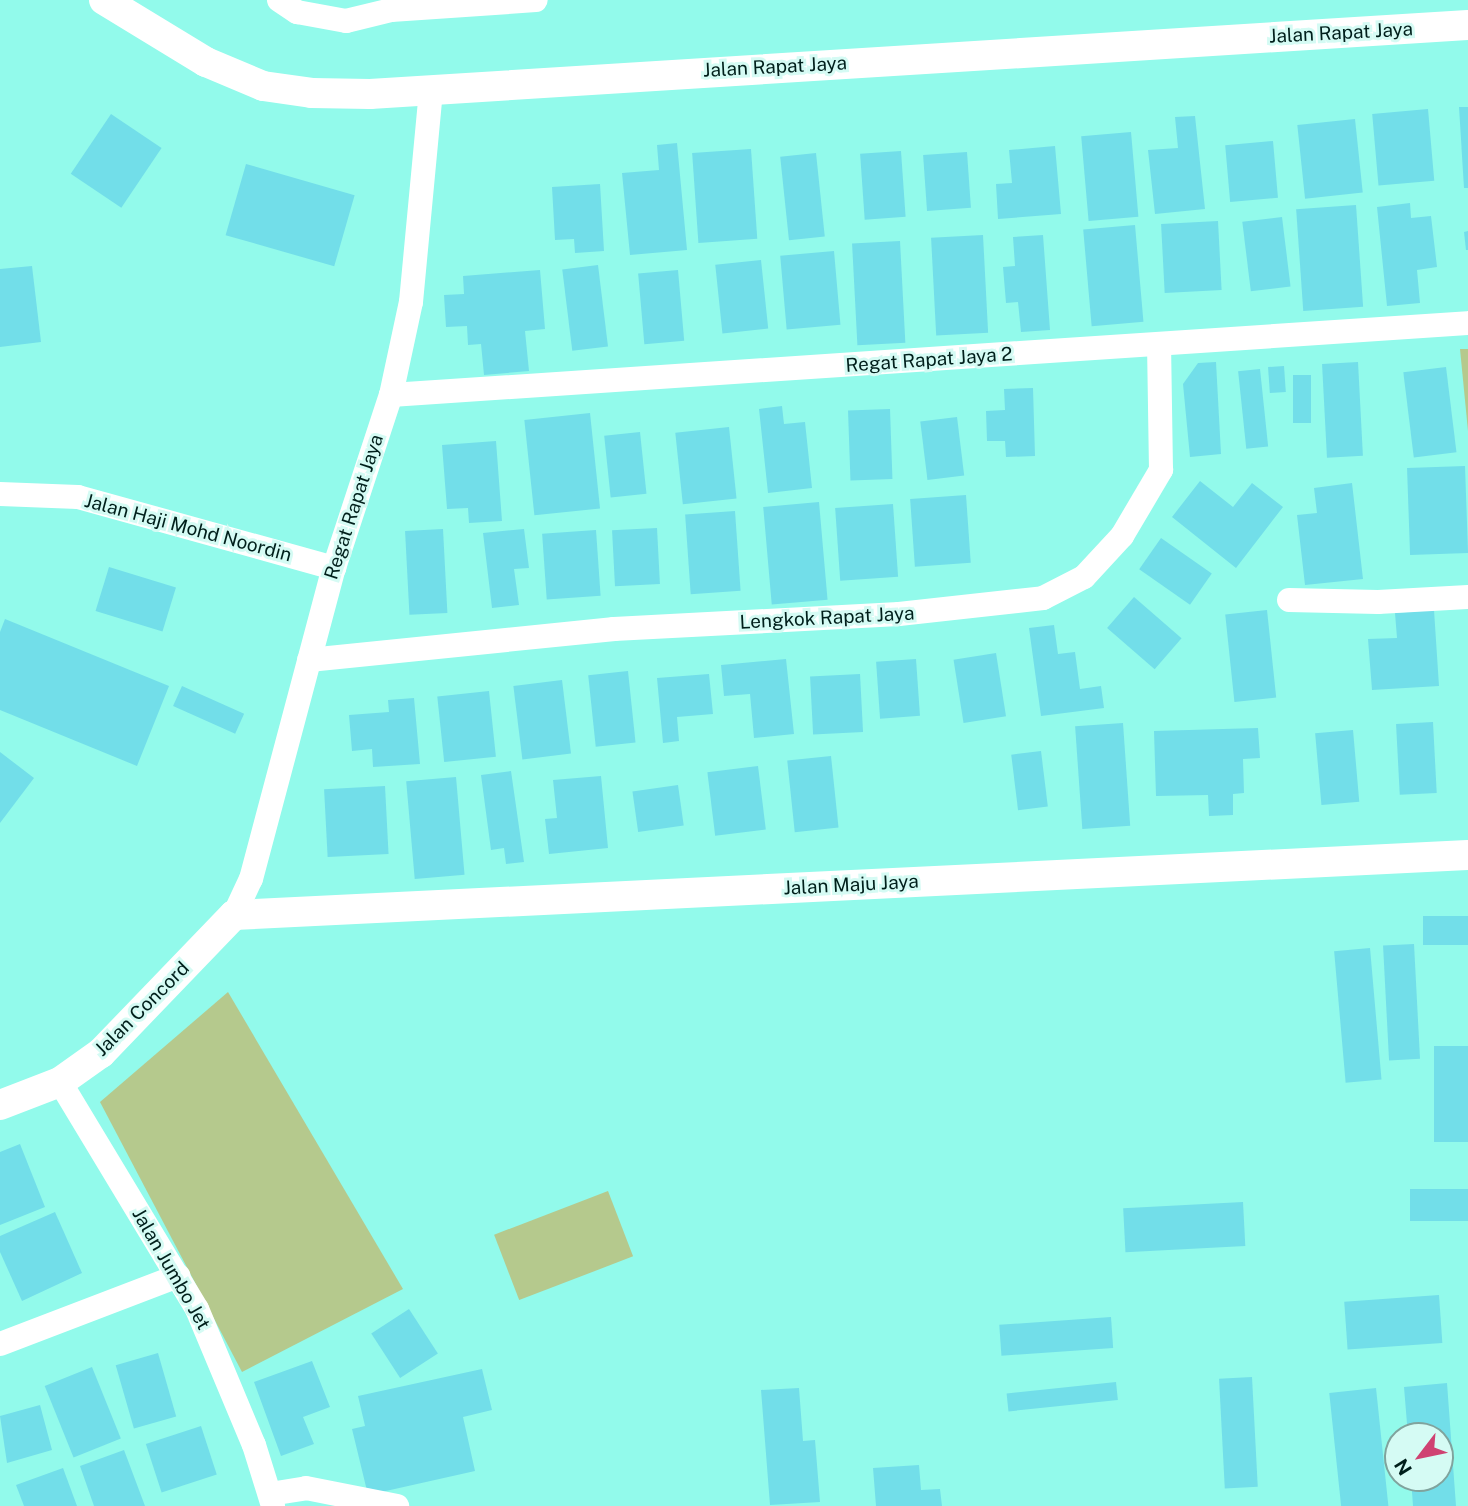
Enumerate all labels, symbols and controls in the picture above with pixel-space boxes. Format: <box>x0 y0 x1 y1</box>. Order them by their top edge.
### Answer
street label: Jalan Rapat Jaya <box>1268 18 1414 48</box>
street label: Jalan Rapat Jaya <box>702 52 848 82</box>
street label: Regat Rapat Jaya 2 <box>845 343 1013 377</box>
street label: Regat Rapat Jaya <box>320 431 388 583</box>
street label: Jalan Haji Mohd Noordin <box>82 489 294 567</box>
street label: Lengkok Rapat Jaya <box>739 602 915 634</box>
street label: Jalan Maju Jaya <box>783 870 919 900</box>
street label: Jalan Concord <box>90 957 194 1061</box>
street label: Jalan Jumbo Jet <box>127 1204 215 1334</box>
north arrow <box>1384 1422 1454 1492</box>
text: N <box>1390 1455 1416 1479</box>

